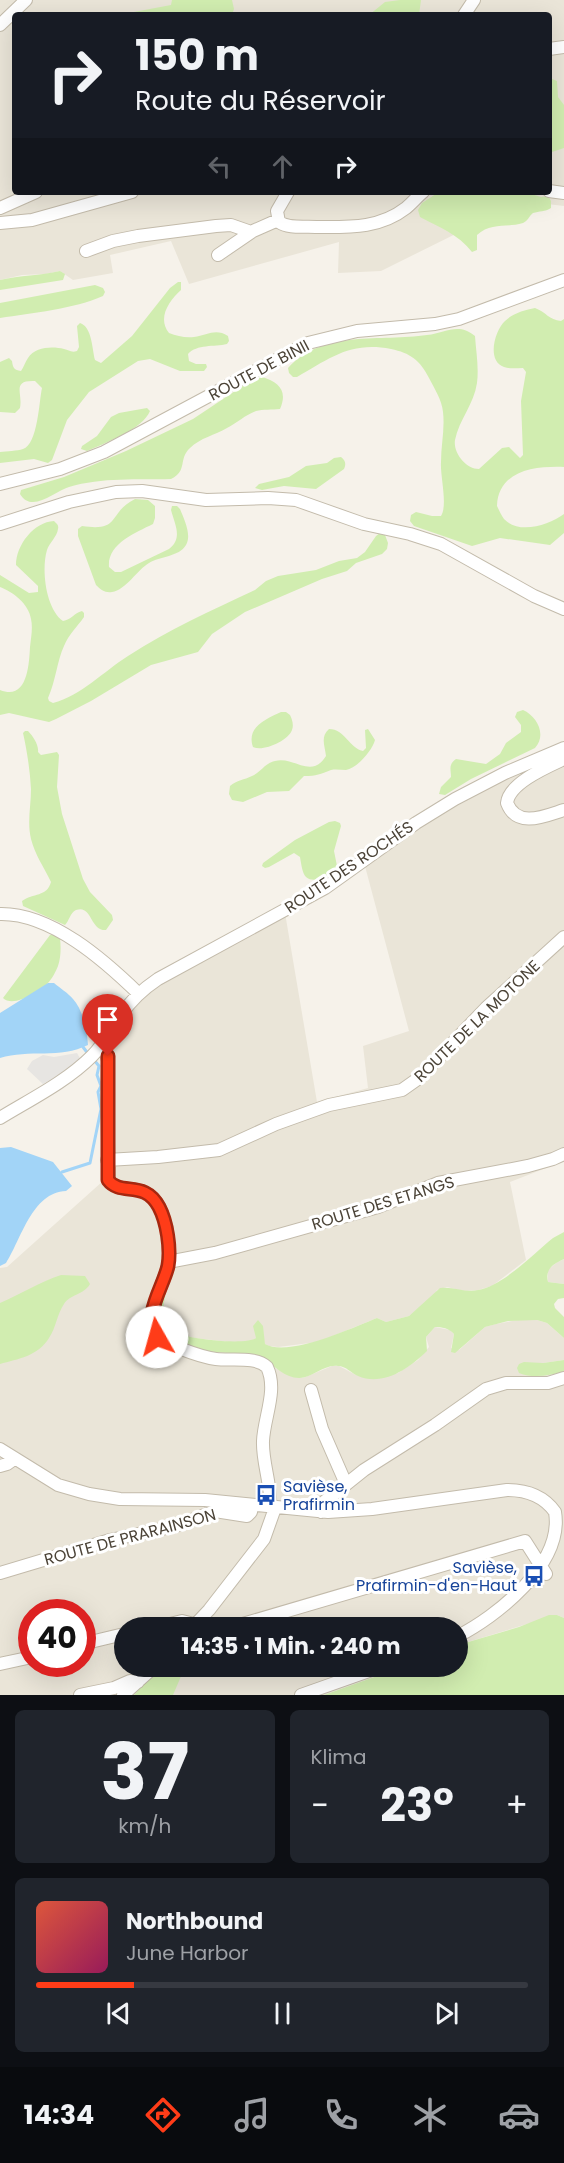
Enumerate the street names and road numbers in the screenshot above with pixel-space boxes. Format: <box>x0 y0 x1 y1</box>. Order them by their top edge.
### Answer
street label: ROUTE DE BINII <box>205 334 313 406</box>
street label: ROUTE DES ROCHÉS <box>280 815 418 919</box>
street label: ROUTE DE LA MOTONE <box>409 955 545 1087</box>
street label: ROUTE DES ETANGS <box>309 1170 457 1236</box>
street label: ROUTE DE PRARAINSON <box>42 1503 218 1571</box>

